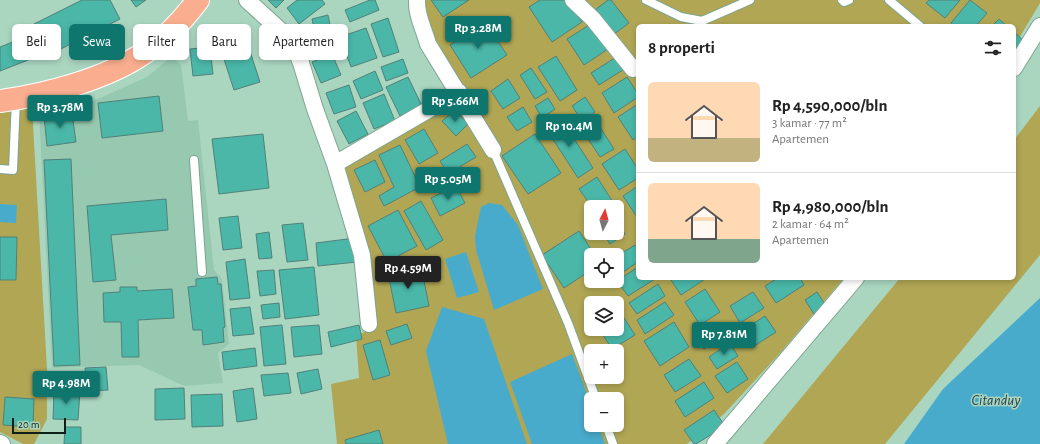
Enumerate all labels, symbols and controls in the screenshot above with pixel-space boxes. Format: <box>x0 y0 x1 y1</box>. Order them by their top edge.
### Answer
pin: Rp 3.28M <box>437 16 519 50</box>
text: Rp 3.28M <box>454 22 502 35</box>
chip: Beli <box>12 24 61 60</box>
chip: Sewa <box>69 24 125 60</box>
chip: Filter <box>133 24 189 60</box>
chip: Baru <box>197 24 251 60</box>
chip: Apartemen <box>259 24 348 60</box>
icon: filters <box>982 37 1004 59</box>
text: 8 properti <box>648 39 715 56</box>
pin: Rp 5.66M <box>414 89 496 123</box>
pin: Rp 3.78M <box>19 95 101 129</box>
text: Rp 5.66M <box>431 95 479 108</box>
text: Rp 4,590,000/bln <box>772 97 888 114</box>
icon: home <box>680 98 728 146</box>
text: Rp 3.78M <box>36 101 84 114</box>
pin: Rp 10.4M <box>528 114 610 148</box>
text: 3 kamar · 77 m² <box>772 117 847 130</box>
text: Rp 10.4M <box>545 120 593 133</box>
text: Apartemen <box>772 133 829 146</box>
pin: Rp 5.05M <box>407 167 489 201</box>
text: Rp 5.05M <box>424 173 472 186</box>
text: Rp 4,980,000/bln <box>772 198 889 215</box>
icon: home <box>680 199 728 247</box>
north arrow <box>584 200 624 240</box>
map controls <box>584 200 624 432</box>
text: 2 kamar · 64 m² <box>772 218 849 231</box>
text: Apartemen <box>772 234 829 247</box>
button: locate <box>584 248 624 288</box>
pin: Rp 4.59M <box>367 256 449 290</box>
text: Rp 4.59M <box>384 262 432 275</box>
button: layers <box>584 296 624 336</box>
pin: Rp 7.81M <box>683 322 765 356</box>
text: Rp 7.81M <box>701 328 747 341</box>
button: + <box>584 344 624 384</box>
pin: Rp 4.98M <box>25 371 107 405</box>
text: Rp 4.98M <box>42 377 90 390</box>
button: − <box>584 392 624 432</box>
water label: Citanduy <box>972 393 1021 408</box>
scale bar <box>12 416 66 435</box>
text: 20 m <box>18 419 39 430</box>

